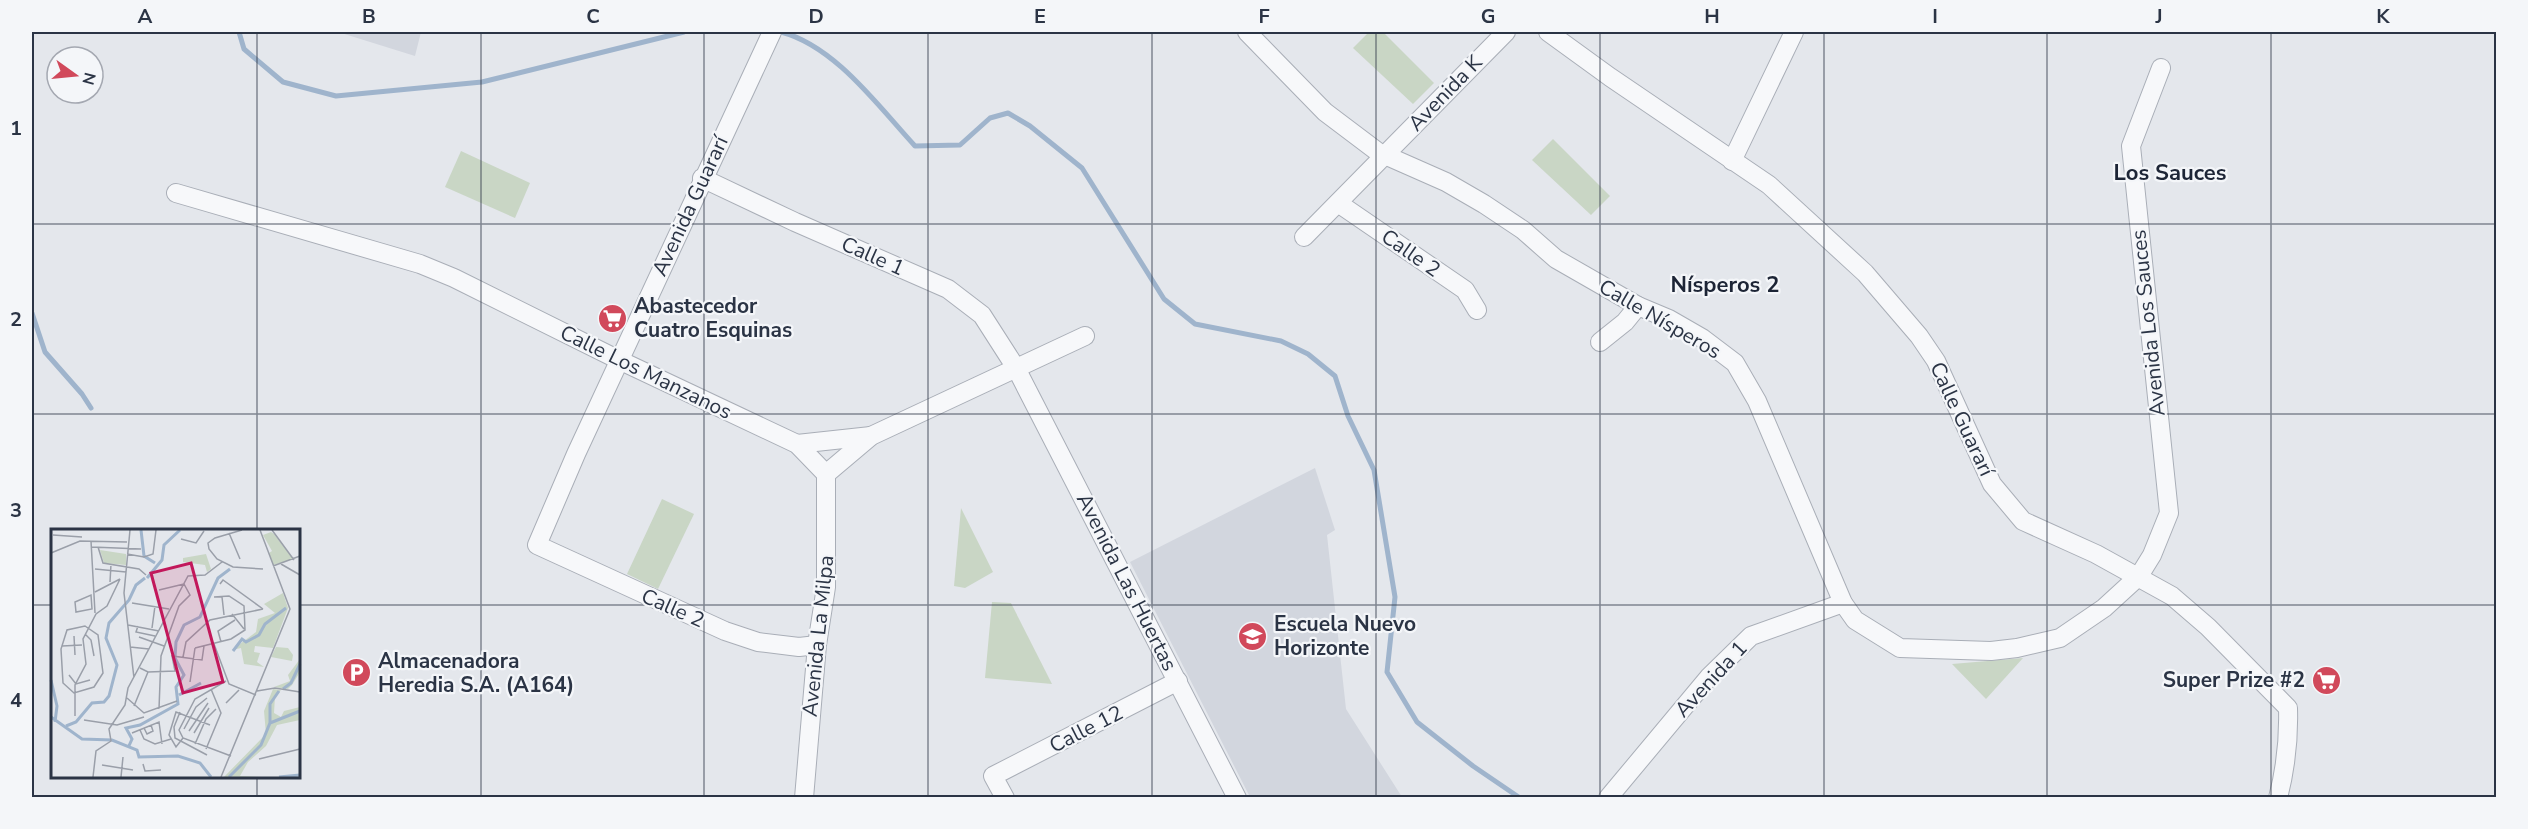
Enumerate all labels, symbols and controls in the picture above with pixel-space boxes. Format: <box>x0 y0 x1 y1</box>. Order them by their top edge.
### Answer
text: A <box>138 3 153 30</box>
text: B <box>362 3 376 30</box>
text: C <box>586 3 600 30</box>
text: D <box>808 3 824 30</box>
text: E <box>1034 3 1046 30</box>
text: F <box>1258 3 1270 30</box>
text: G <box>1481 3 1495 30</box>
text: H <box>1704 3 1720 30</box>
text: I <box>1932 3 1938 30</box>
text: J <box>2154 3 2163 30</box>
text: K <box>2376 3 2390 30</box>
north arrow <box>45 45 105 105</box>
street label: Avenida K <box>1402 48 1489 137</box>
text: N <box>76 70 101 87</box>
text: 1 <box>10 115 22 142</box>
street label: Avenida Guararí <box>645 131 735 280</box>
district label: Los Sauces <box>2113 158 2227 188</box>
street label: Calle 2 <box>1376 222 1446 284</box>
street label: Avenida Los Sauces <box>2124 228 2172 418</box>
street label: Calle 1 <box>837 230 909 282</box>
district label: Nísperos 2 <box>1671 270 1779 300</box>
street label: Calle Nísperos <box>1594 273 1726 365</box>
place label: Abastecedor Cuatro Esquinas <box>634 292 792 344</box>
supermarket icon: Abastecedor Cuatro Esquinas <box>597 302 629 334</box>
text: 2 <box>10 306 22 333</box>
street label: Calle Los Manzanos <box>555 318 737 426</box>
street label: Calle Guararí <box>1923 357 2001 482</box>
street label: Avenida Las Huertas <box>1070 488 1184 676</box>
text: 3 <box>10 497 22 524</box>
inset map <box>51 529 300 778</box>
street label: Avenida La Milpa <box>796 554 840 718</box>
street label: Calle 2 <box>637 582 709 634</box>
place label: Escuela Nuevo Horizonte <box>1274 610 1416 662</box>
school or university icon: Escuela Nuevo Horizonte <box>1237 620 1269 652</box>
street label: Avenida 1 <box>1668 635 1754 723</box>
place label: Almacenadora Heredia S.A. (A164) <box>378 647 574 699</box>
parking icon: Almacenadora Heredia S.A. (A164) <box>341 657 373 689</box>
supermarket icon: Super Prize #2 <box>2310 664 2342 696</box>
place label: Super Prize #2 <box>2163 666 2305 694</box>
text: 4 <box>10 687 22 714</box>
street label: Calle 12 <box>1044 699 1128 759</box>

